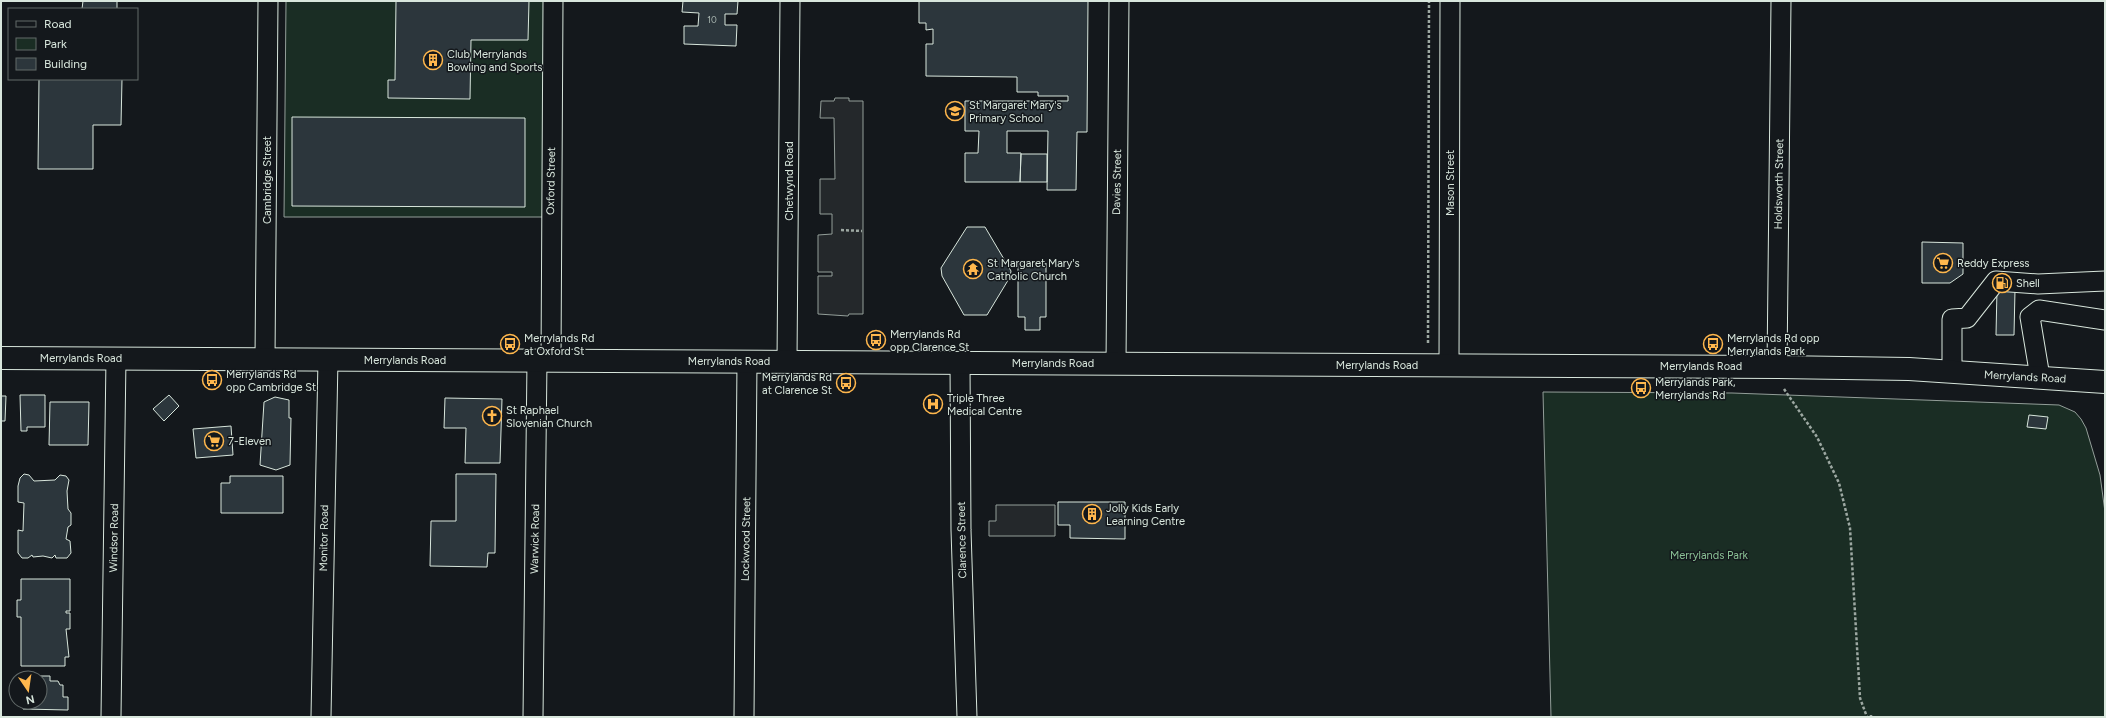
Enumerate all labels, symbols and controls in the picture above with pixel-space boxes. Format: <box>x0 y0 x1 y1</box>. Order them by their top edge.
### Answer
legend <box>8 8 138 80</box>
house number: 10 <box>707 14 717 25</box>
text: Road <box>44 17 72 31</box>
text: Park <box>44 37 67 51</box>
place label: Club Merrylands Bowling and Sports <box>447 48 542 74</box>
building icon: Club Merrylands Bowling and Sports <box>422 49 444 71</box>
text: Building <box>44 57 87 71</box>
place label: St Margaret Mary's Primary School <box>969 99 1062 125</box>
school or university icon: St Margaret Mary's Primary School <box>944 100 966 122</box>
street label: Cambridge Street <box>261 136 274 224</box>
street label: Holdsworth Street <box>1772 138 1786 230</box>
street label: Chetwynd Road <box>783 141 796 221</box>
street label: Oxford Street <box>544 147 558 215</box>
street label: Davies Street <box>1110 149 1124 215</box>
street label: Mason Street <box>1444 150 1457 216</box>
supermarket icon: Reddy Express <box>1932 252 1954 274</box>
place label: St Margaret Mary's Catholic Church <box>987 257 1080 283</box>
place label: Reddy Express <box>1957 257 2030 270</box>
temple icon: St Margaret Mary's Catholic Church <box>962 258 984 280</box>
fuel station icon: Shell <box>1991 272 2013 294</box>
place label: Shell <box>2016 277 2040 290</box>
place label: Merrylands Rd opp Clarence St <box>890 328 970 354</box>
bus stop icon: Merrylands Rd opp Clarence St <box>865 329 887 351</box>
place label: Merrylands Rd at Oxford St <box>524 332 594 358</box>
place label: Merrylands Rd opp Merrylands Park <box>1727 332 1820 358</box>
bus stop icon: Merrylands Rd at Oxford St <box>499 333 521 355</box>
bus stop icon: Merrylands Rd opp Merrylands Park <box>1702 333 1724 355</box>
street label: Merrylands Road <box>40 352 122 365</box>
street label: Merrylands Road <box>364 354 446 367</box>
street label: Merrylands Road <box>688 355 770 368</box>
street label: Merrylands Road <box>1012 357 1094 370</box>
street label: Merrylands Road <box>1336 359 1418 372</box>
street label: Merrylands Road <box>1660 360 1742 373</box>
place label: Merrylands Rd opp Cambridge St <box>226 368 316 394</box>
street label: Merrylands Road <box>1984 368 2066 386</box>
bus stop icon: Merrylands Rd opp Cambridge St <box>201 369 223 391</box>
place label: Merrylands Rd at Clarence St <box>762 371 832 397</box>
bus stop icon: Merrylands Rd at Clarence St <box>835 372 857 394</box>
place label: Merrylands Park, Merrylands Rd <box>1655 376 1736 402</box>
bus stop icon: Merrylands Park, Merrylands Rd <box>1630 377 1652 399</box>
place label: Triple Three Medical Centre <box>947 392 1022 418</box>
hospital icon: Triple Three Medical Centre <box>922 393 944 415</box>
place label: St Raphael Slovenian Church <box>506 404 592 430</box>
church icon: St Raphael Slovenian Church <box>481 405 503 427</box>
supermarket icon: 7-Eleven <box>203 430 225 452</box>
place label: 7-Eleven <box>228 435 271 448</box>
street label: Lockwood Street <box>739 497 753 581</box>
street label: Clarence Street <box>955 501 969 579</box>
place label: Jolly Kids Early Learning Centre <box>1106 502 1185 528</box>
street label: Windsor Road <box>107 503 121 573</box>
building icon: Jolly Kids Early Learning Centre <box>1081 503 1103 525</box>
street label: Warwick Road <box>528 504 542 574</box>
street label: Monitor Road <box>317 505 331 571</box>
park label: Merrylands Park <box>1670 549 1749 562</box>
north arrow <box>8 670 48 710</box>
text: N <box>25 692 36 707</box>

